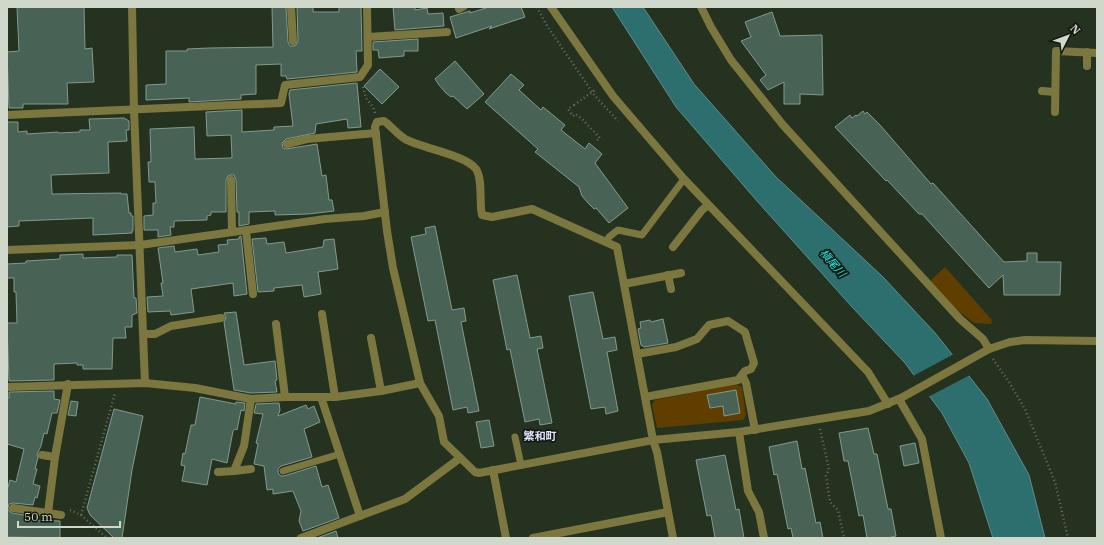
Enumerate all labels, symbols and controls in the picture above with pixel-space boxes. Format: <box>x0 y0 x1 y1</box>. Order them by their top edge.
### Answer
north arrow <box>1048 16 1088 56</box>
text: N <box>1067 21 1084 37</box>
water label: 槇尾川 <box>817 246 850 281</box>
district label: 繁和町 <box>524 429 557 443</box>
scale bar <box>18 503 120 529</box>
text: 50 m <box>24 509 53 524</box>

